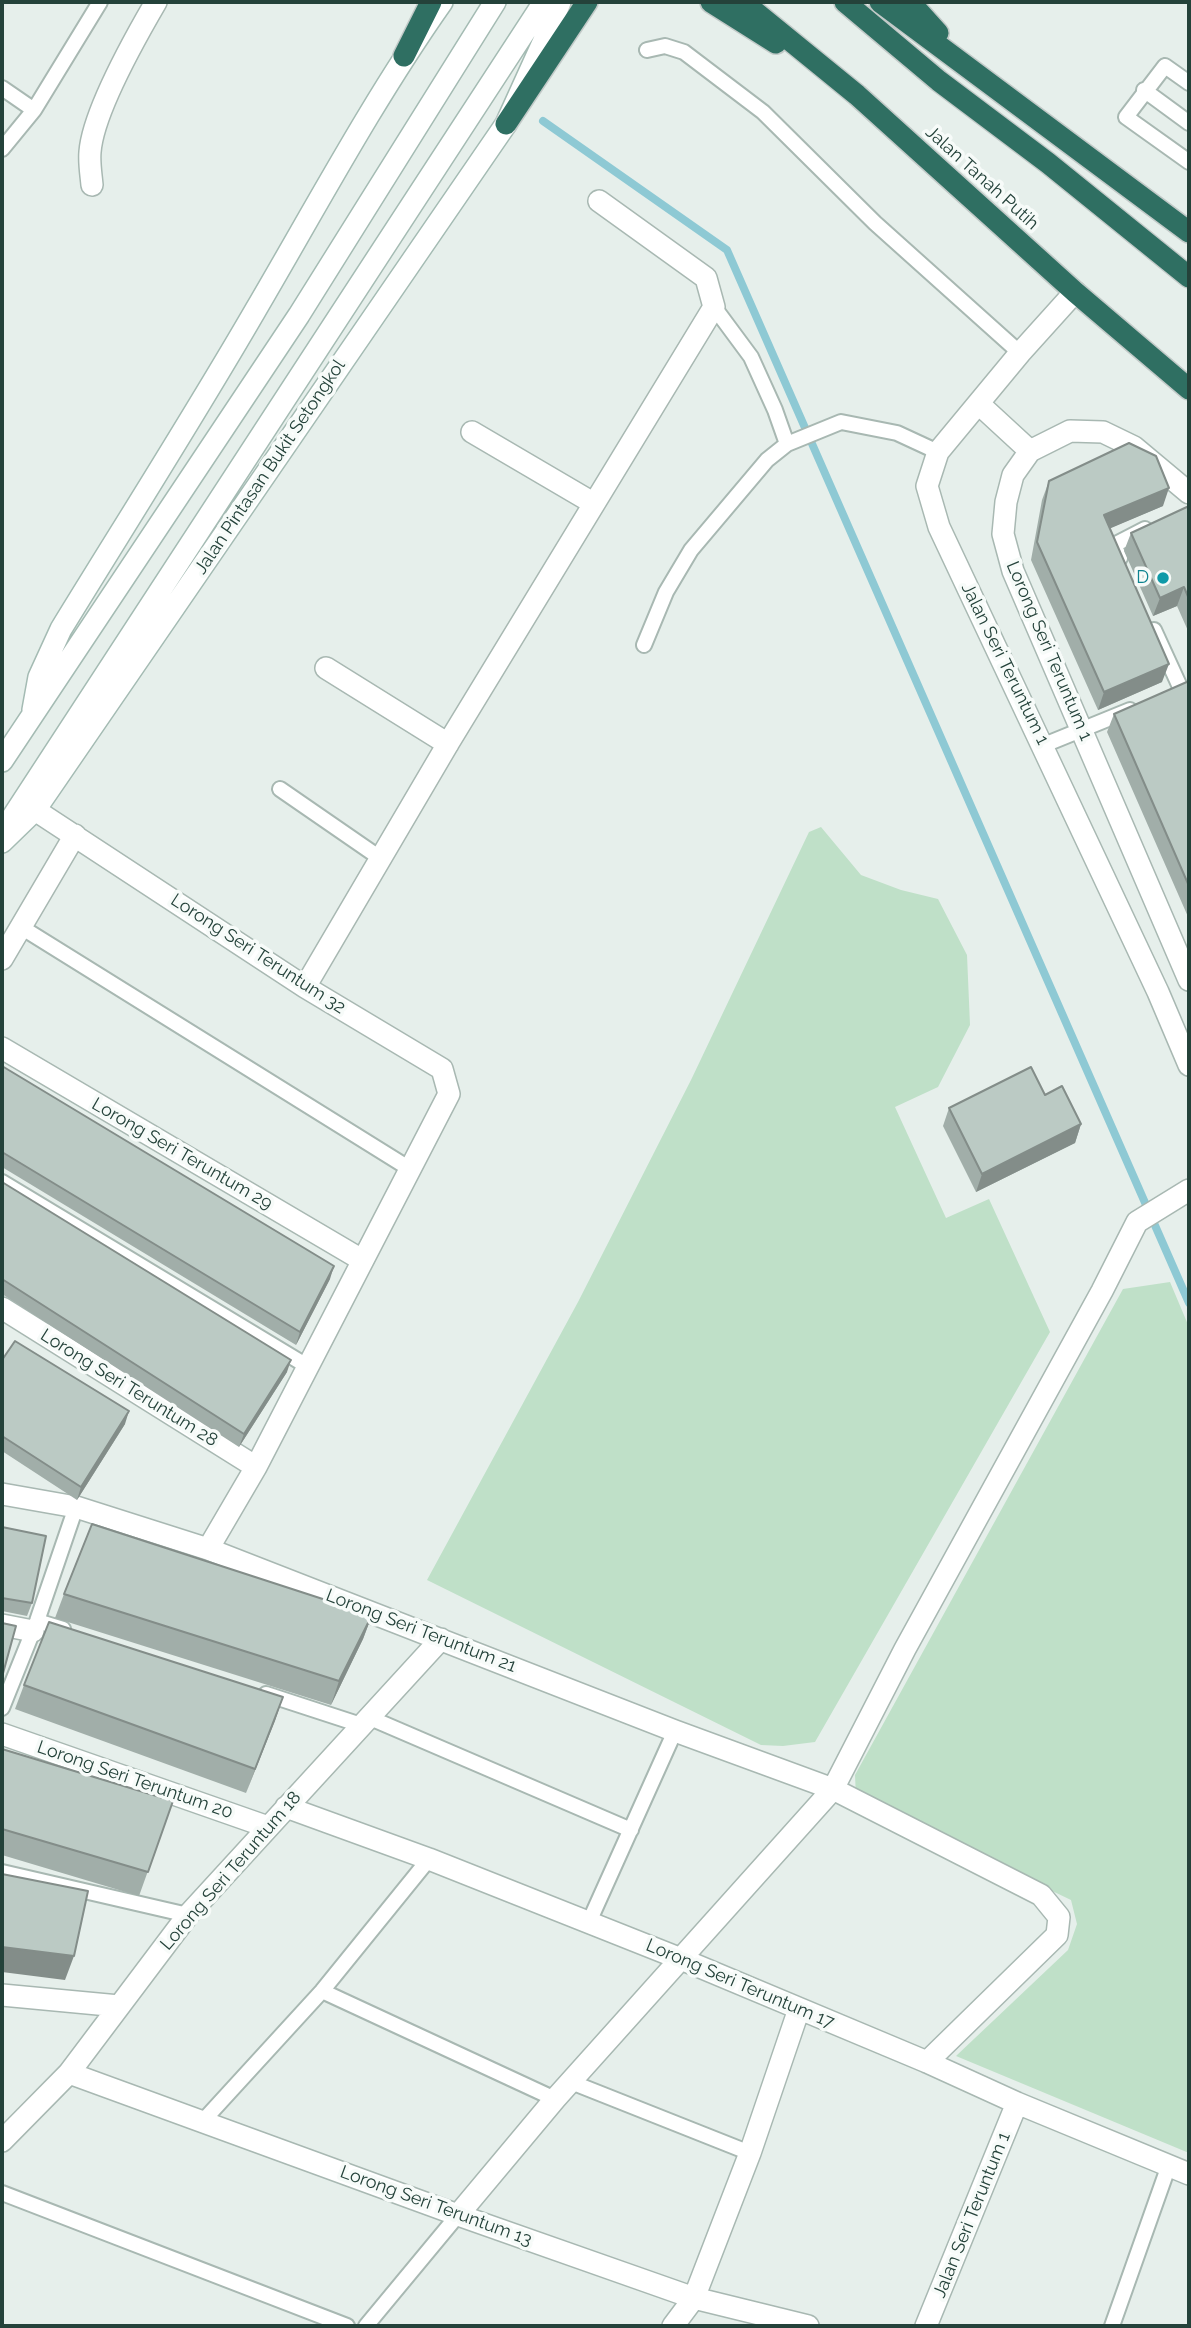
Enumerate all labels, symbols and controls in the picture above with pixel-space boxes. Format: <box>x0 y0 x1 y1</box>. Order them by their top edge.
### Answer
street label: Jalan Tanah Putih <box>921 122 1043 234</box>
street label: Jalan Pintasan Bukit Setongkol <box>190 356 350 578</box>
street label: Lorong Seri Teruntum 1 <box>1001 558 1097 744</box>
place label: D <box>1136 567 1149 589</box>
marker: D <box>1155 570 1171 586</box>
street label: Jalan Seri Teruntum 1 <box>957 580 1053 748</box>
street label: Lorong Seri Teruntum 32 <box>167 889 349 1019</box>
street label: Lorong Seri Teruntum 29 <box>88 1093 276 1215</box>
street label: Lorong Seri Teruntum 28 <box>36 1324 222 1452</box>
street label: Lorong Seri Teruntum 21 <box>323 1585 519 1677</box>
street label: Lorong Seri Teruntum 20 <box>34 1736 236 1824</box>
street label: Lorong Seri Teruntum 18 <box>156 1787 306 1955</box>
street label: Lorong Seri Teruntum 17 <box>643 1935 837 2033</box>
street label: Jalan Seri Teruntum 1 <box>929 2129 1015 2301</box>
street label: Lorong Seri Teruntum 13 <box>337 2161 535 2251</box>

